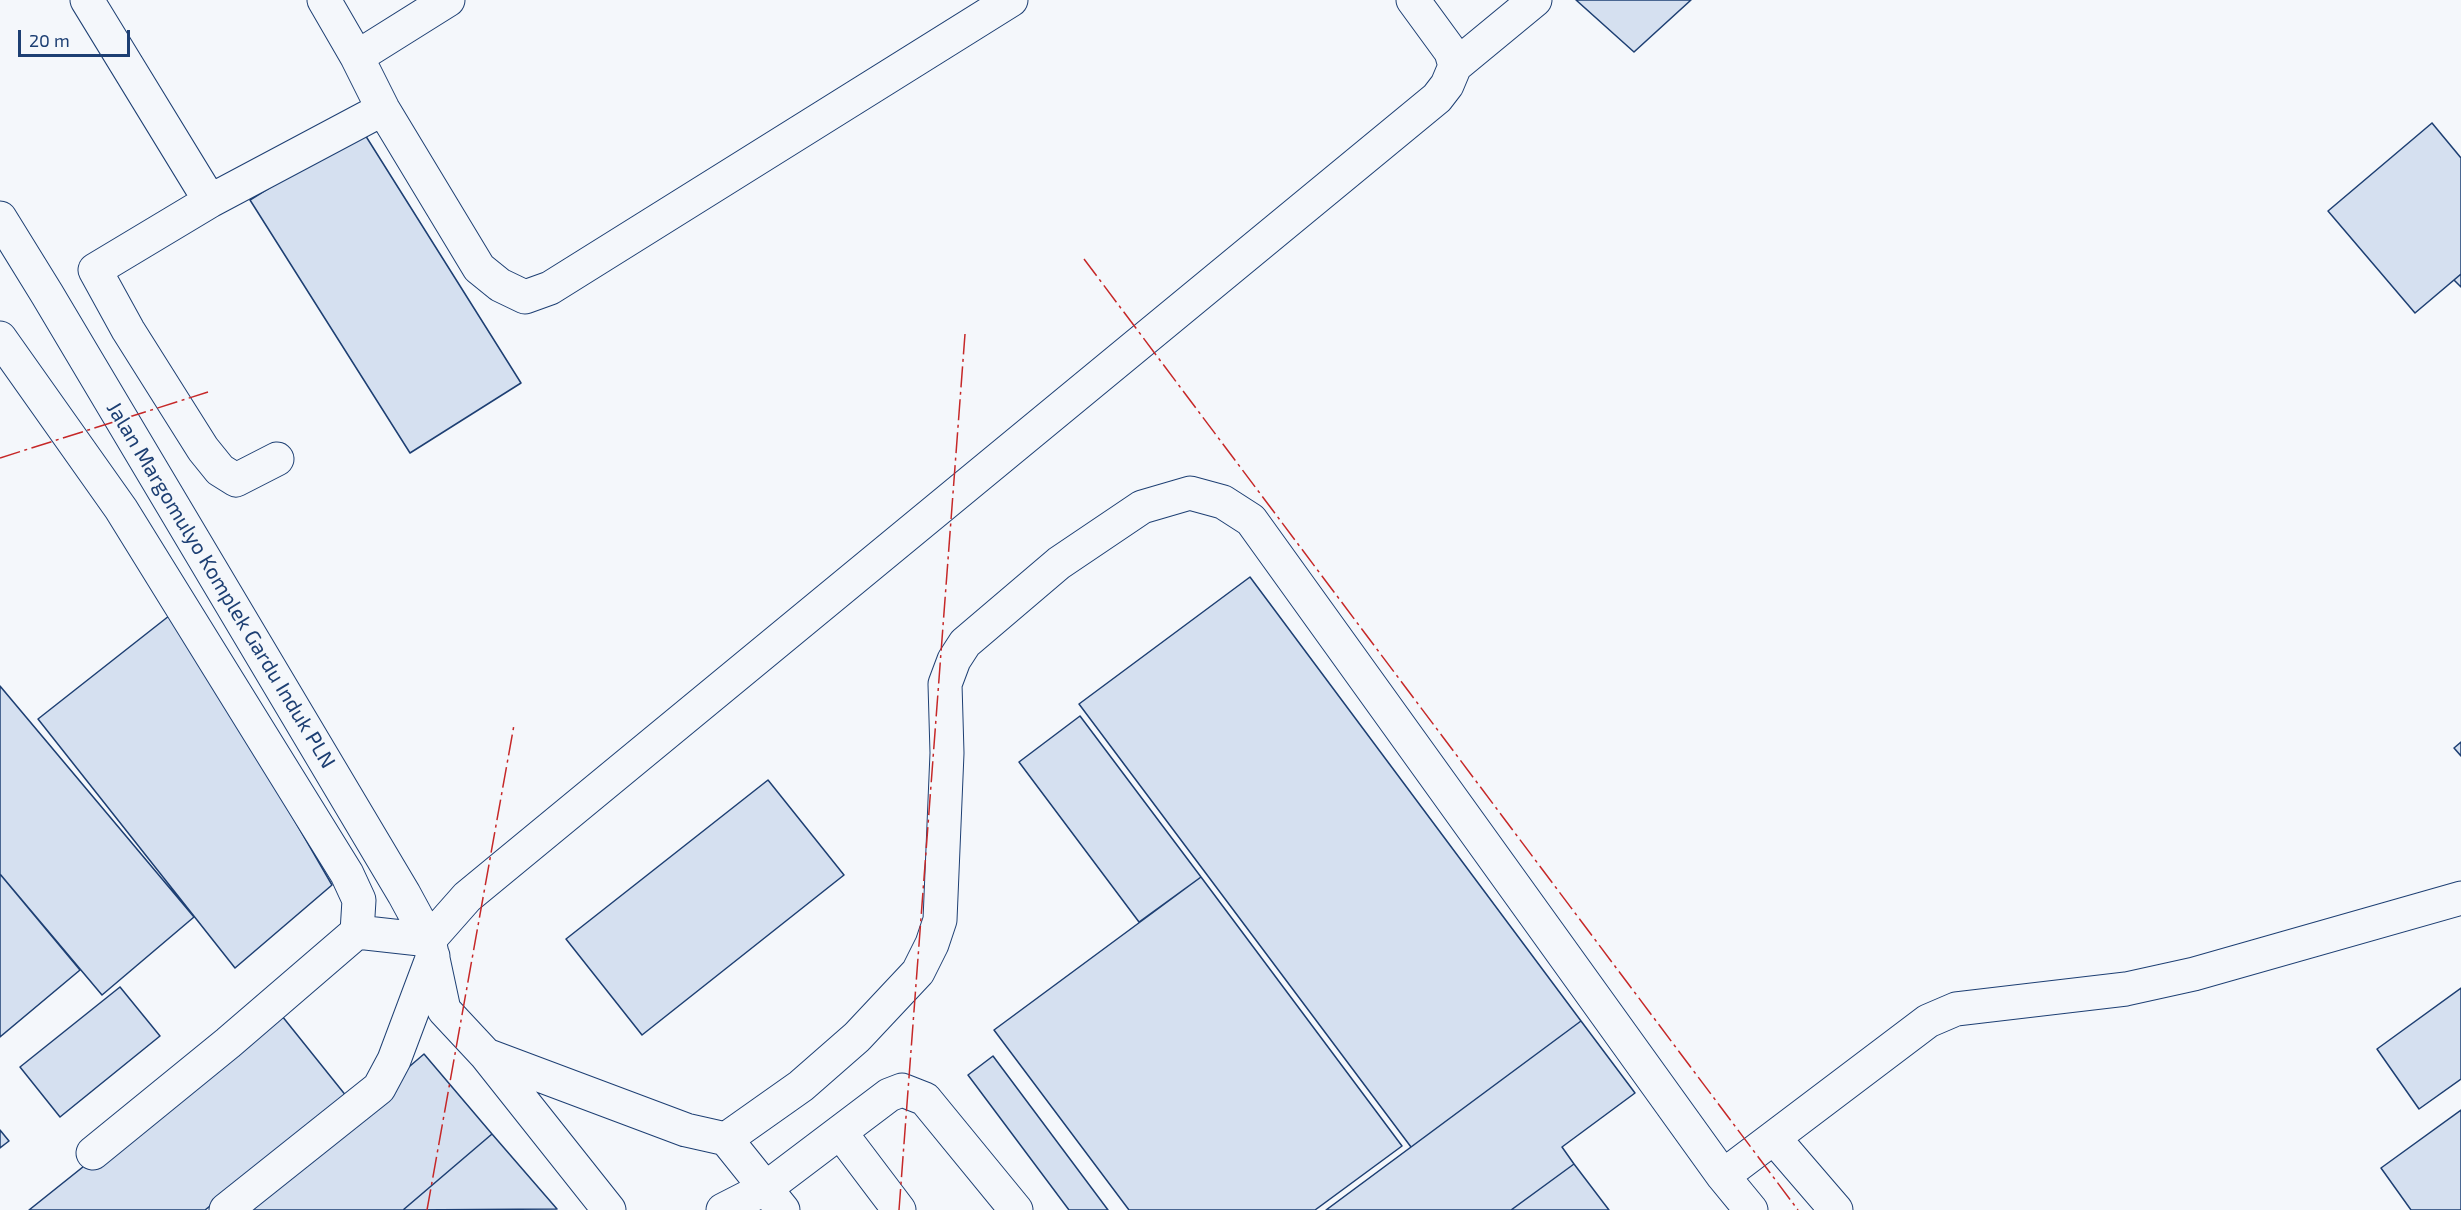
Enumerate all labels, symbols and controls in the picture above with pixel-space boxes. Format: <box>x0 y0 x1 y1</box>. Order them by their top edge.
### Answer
scale bar <box>21 18 134 56</box>
text: 20 m <box>29 29 70 51</box>
street label: Jalan Margomulyo Komplek Gardu Induk PLN <box>101 397 341 773</box>

